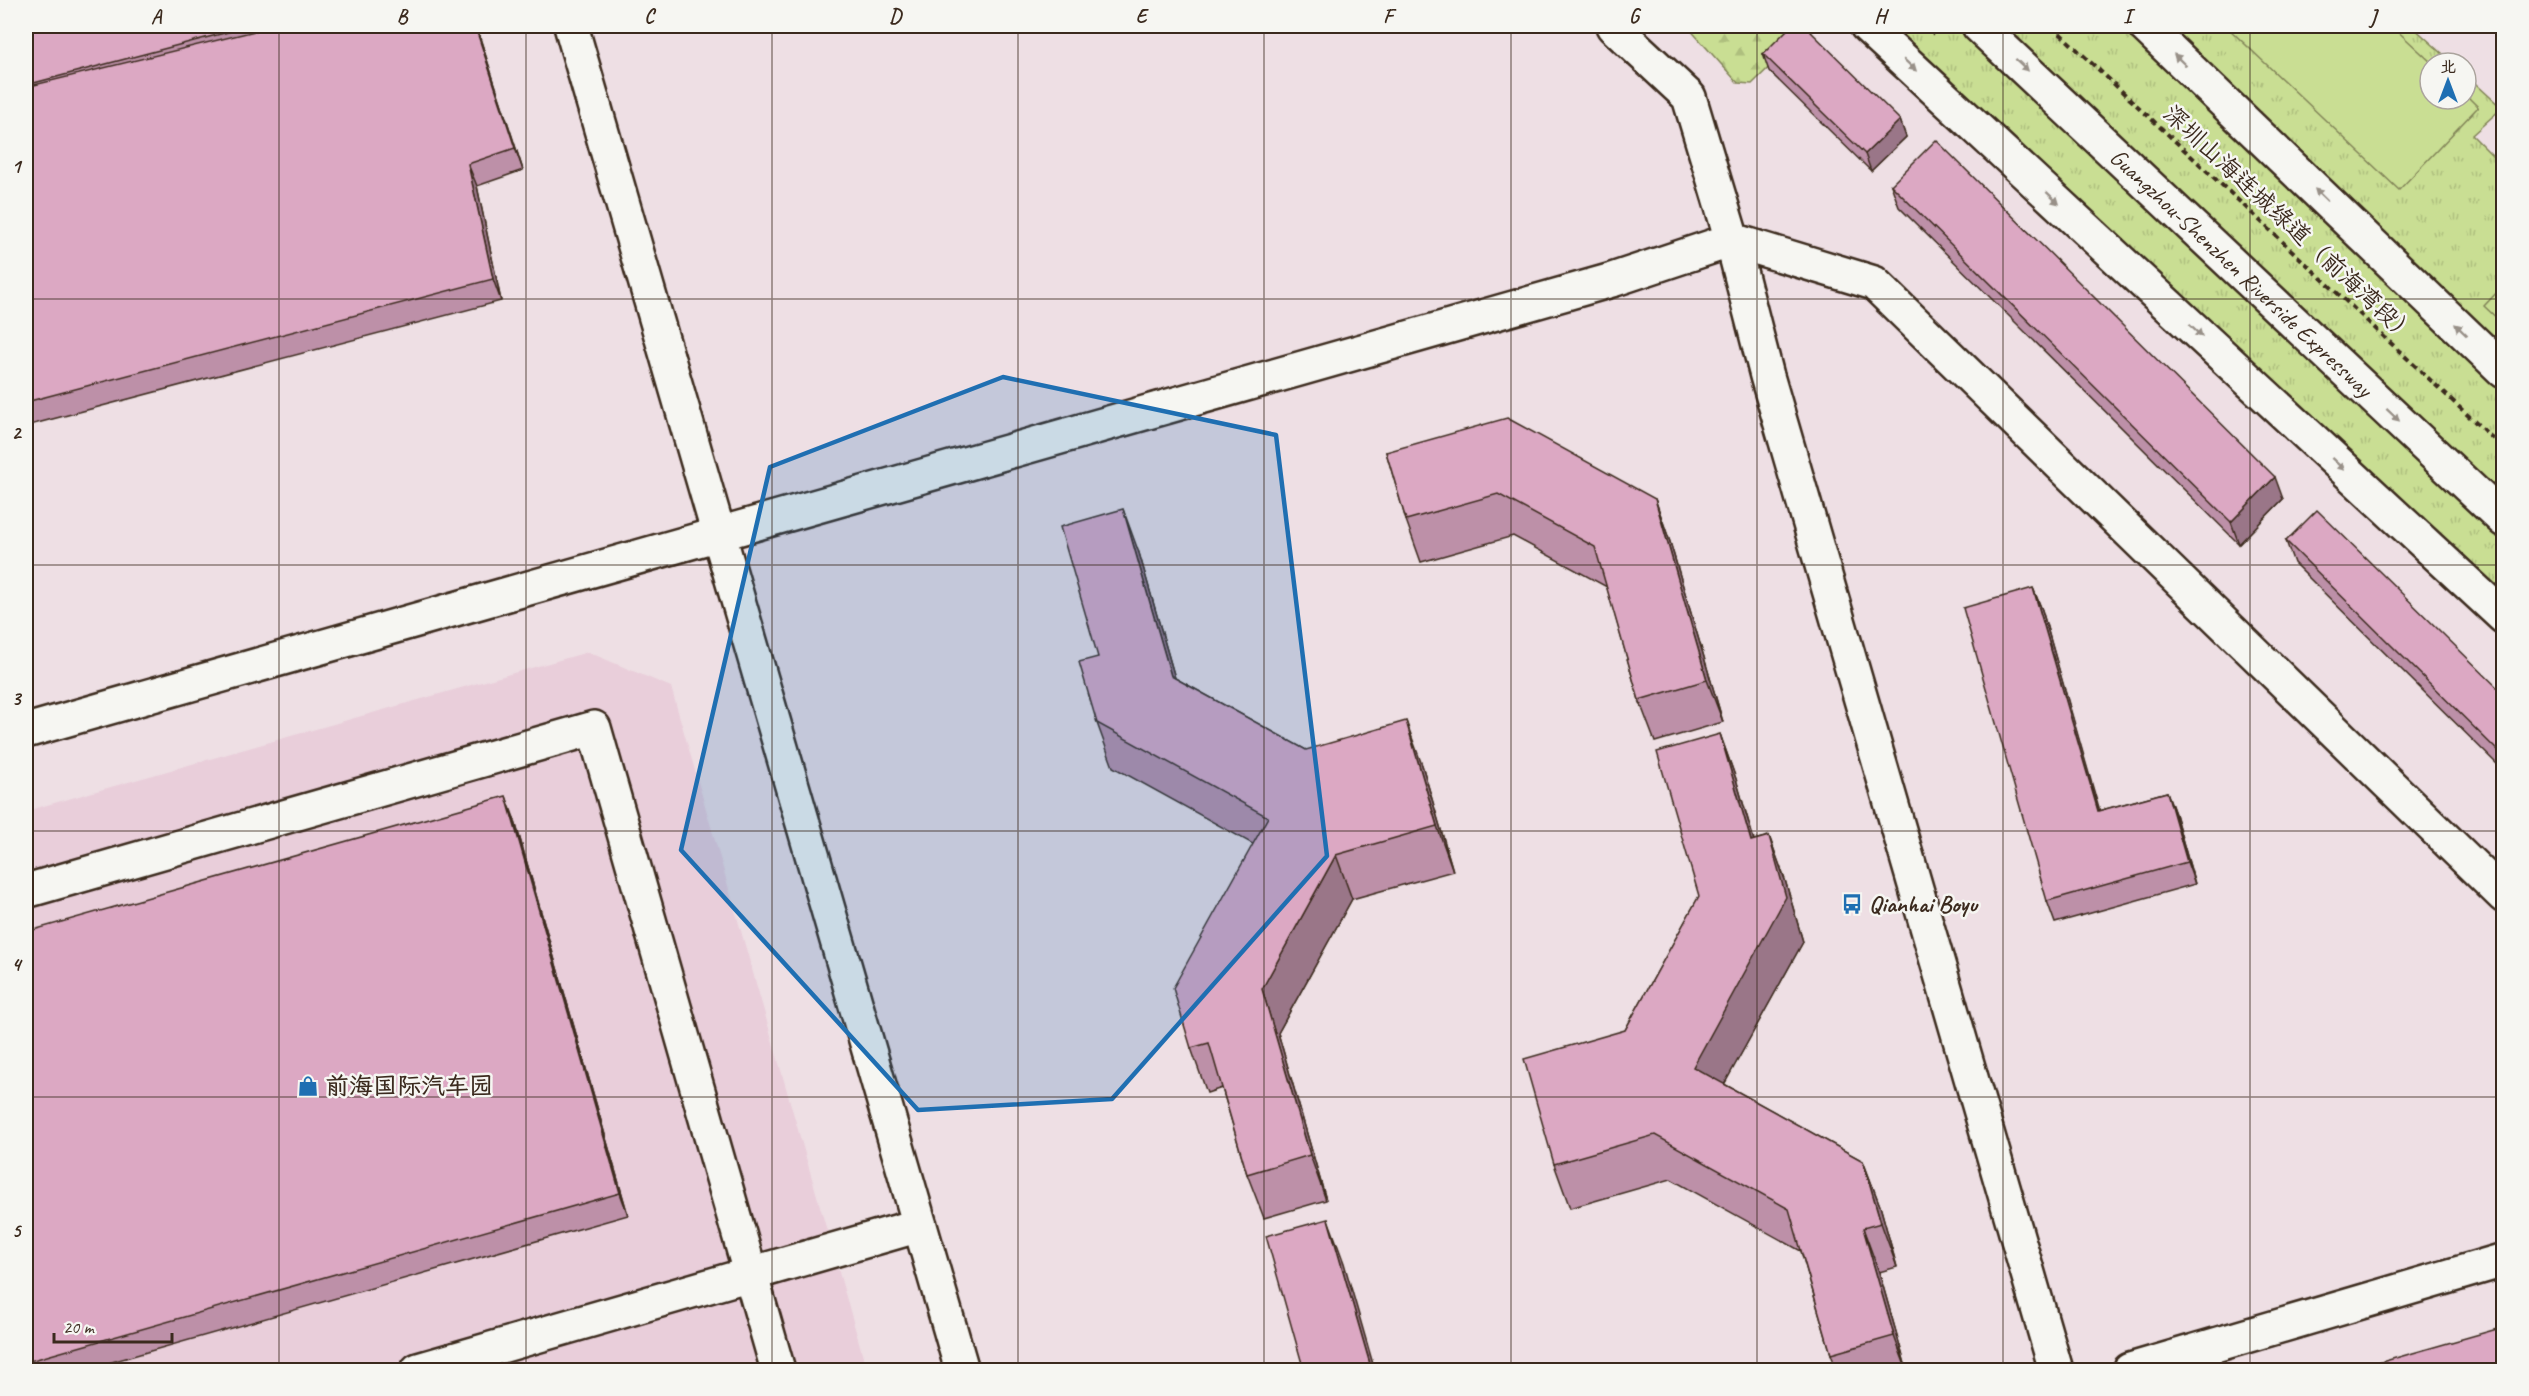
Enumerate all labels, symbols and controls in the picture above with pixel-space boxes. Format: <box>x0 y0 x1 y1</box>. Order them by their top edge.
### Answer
text: A <box>151 4 163 29</box>
text: B <box>397 4 409 29</box>
text: C <box>644 4 656 29</box>
text: D <box>889 4 903 29</box>
text: E <box>1136 4 1150 29</box>
text: F <box>1383 4 1397 29</box>
text: G <box>1629 4 1642 29</box>
text: H <box>1874 4 1889 29</box>
text: I <box>2123 4 2136 29</box>
text: J <box>2368 4 2380 29</box>
north arrow <box>2418 51 2478 111</box>
one-way arrow <box>2174 53 2188 67</box>
text: 北 <box>2440 57 2456 77</box>
one-way arrow <box>1903 58 1917 72</box>
one-way arrow <box>2014 58 2029 72</box>
street label: 深圳山海连城绿道（前海湾段） <box>2157 98 2423 350</box>
street label: Guangzhou-Shenzhen Riverside Expressway <box>2104 142 2380 405</box>
text: 1 <box>12 154 23 179</box>
one-way arrow <box>2313 188 2328 202</box>
one-way arrow <box>2045 191 2060 204</box>
one-way arrow <box>2454 323 2469 337</box>
one-way arrow <box>2188 324 2203 338</box>
one-way arrow <box>2385 408 2400 422</box>
text: 2 <box>12 420 23 445</box>
one-way arrow <box>2331 457 2346 471</box>
text: 3 <box>12 686 23 711</box>
place label: Qianhai Boyu <box>1869 889 1979 919</box>
bus stop icon: Qianhai Boyu <box>1840 892 1864 916</box>
text: 4 <box>12 952 24 977</box>
place label: 前海国际汽车园 <box>325 1071 493 1101</box>
shop icon: 前海国际汽车园 <box>296 1074 320 1098</box>
text: 5 <box>12 1218 23 1243</box>
scale bar <box>54 1306 172 1344</box>
text: 20 m <box>63 1316 96 1338</box>

